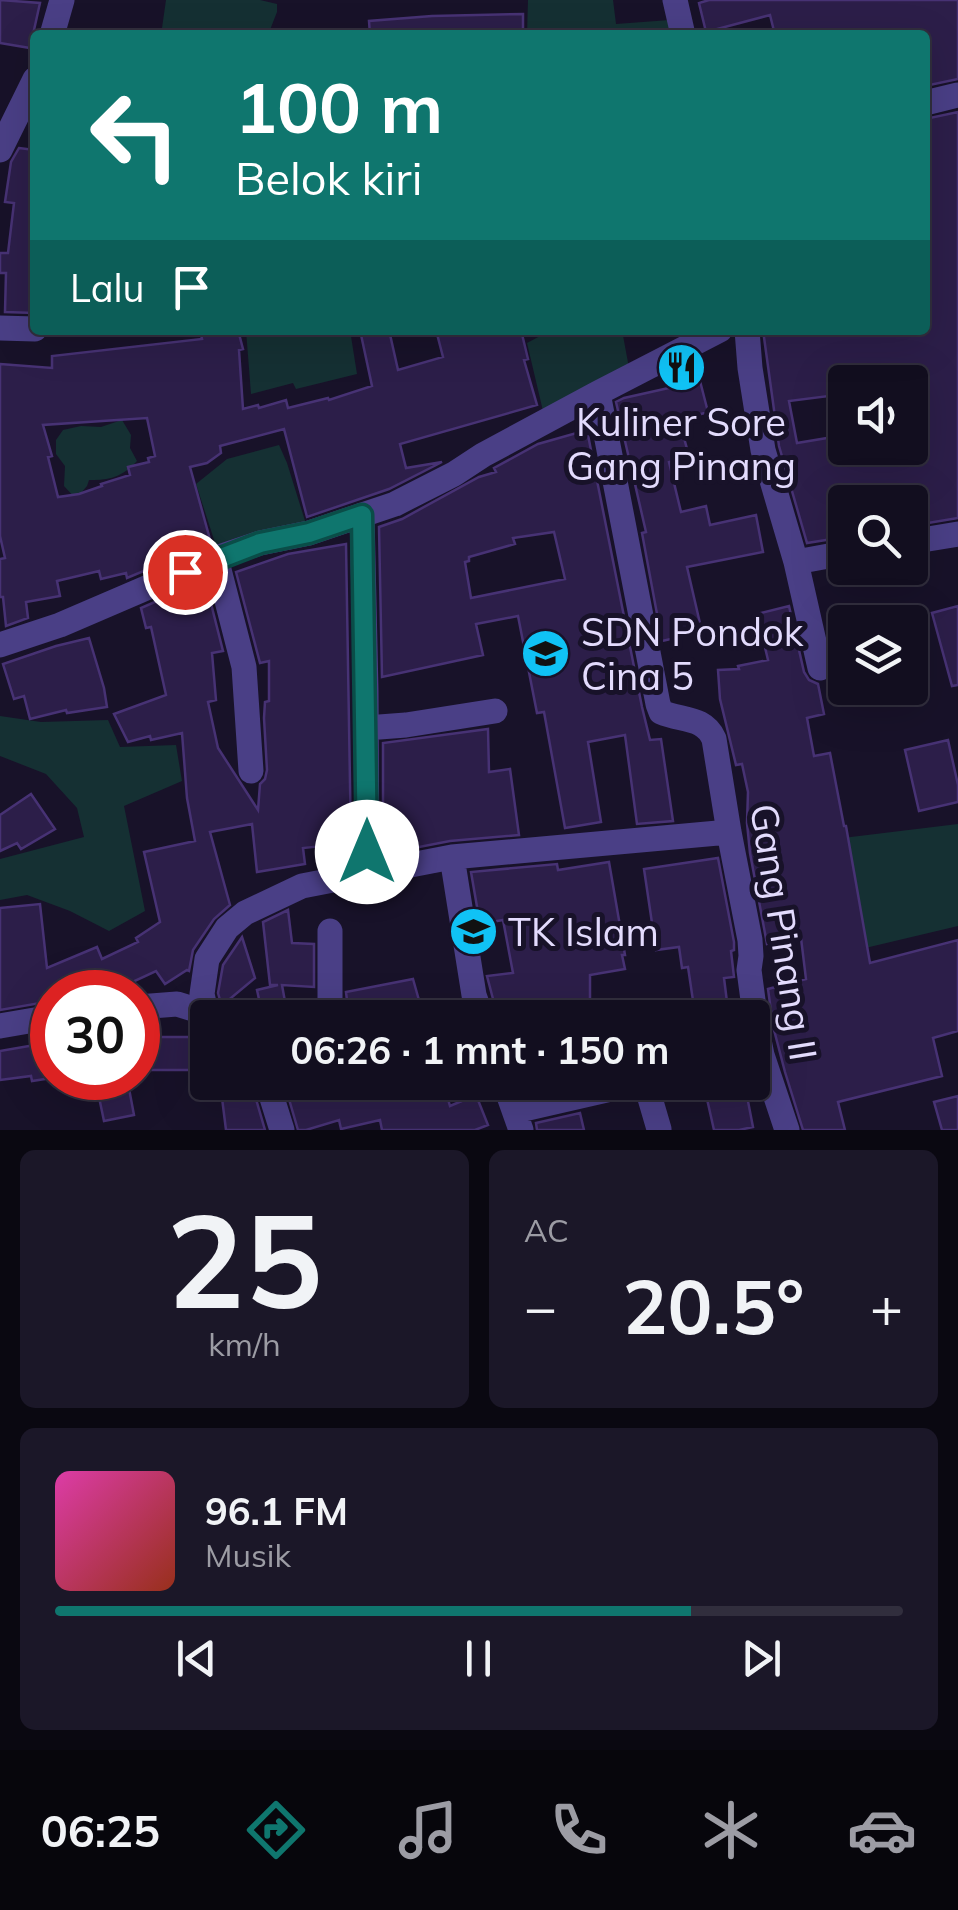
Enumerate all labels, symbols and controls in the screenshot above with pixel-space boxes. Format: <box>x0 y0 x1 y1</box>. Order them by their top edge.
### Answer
text: 100 m <box>235 63 443 151</box>
icon: left <box>70 70 200 200</box>
text: Belok kiri <box>235 150 422 206</box>
icon: arrive <box>164 260 219 315</box>
text: Lalu <box>70 264 144 312</box>
restaurant icon: Kuliner Sore Gang Pinang <box>655 342 707 394</box>
map controls <box>828 365 928 705</box>
button: sound <box>828 365 928 465</box>
place label: Kuliner Sore Gang Pinang <box>566 398 796 490</box>
button: search <box>828 485 928 585</box>
pin <box>143 530 228 615</box>
icon: arrive <box>158 545 213 600</box>
button: layers <box>828 605 928 705</box>
place label: SDN Pondok Cina 5 <box>581 608 804 700</box>
school or university icon: SDN Pondok Cina 5 <box>520 628 572 680</box>
position arrow <box>315 800 419 904</box>
street label: Gang Pinang II <box>740 800 828 1064</box>
school or university icon: TK Islam <box>447 906 499 958</box>
place label: TK Islam <box>508 908 659 956</box>
speed limit sign: 30 <box>30 970 160 1100</box>
text: 06:26 · 1 mnt · 150 m <box>290 1026 670 1074</box>
text: 25 <box>166 1177 323 1341</box>
text: AC <box>524 1210 569 1250</box>
text: 20.5° <box>622 1259 805 1353</box>
text: − <box>524 1272 557 1341</box>
text: + <box>870 1272 903 1341</box>
text: km/h <box>208 1324 281 1364</box>
text: 96.1 FM <box>205 1487 348 1535</box>
text: Musik <box>205 1535 291 1575</box>
icon: previous <box>169 1631 224 1686</box>
icon: pause <box>451 1631 506 1686</box>
icon: next <box>734 1631 789 1686</box>
icon: directions <box>241 1795 311 1865</box>
icon: music <box>393 1795 463 1865</box>
icon: phone <box>544 1795 614 1865</box>
icon: climate <box>696 1795 766 1865</box>
icon: car <box>847 1795 917 1865</box>
text: 06:25 <box>41 1802 160 1858</box>

